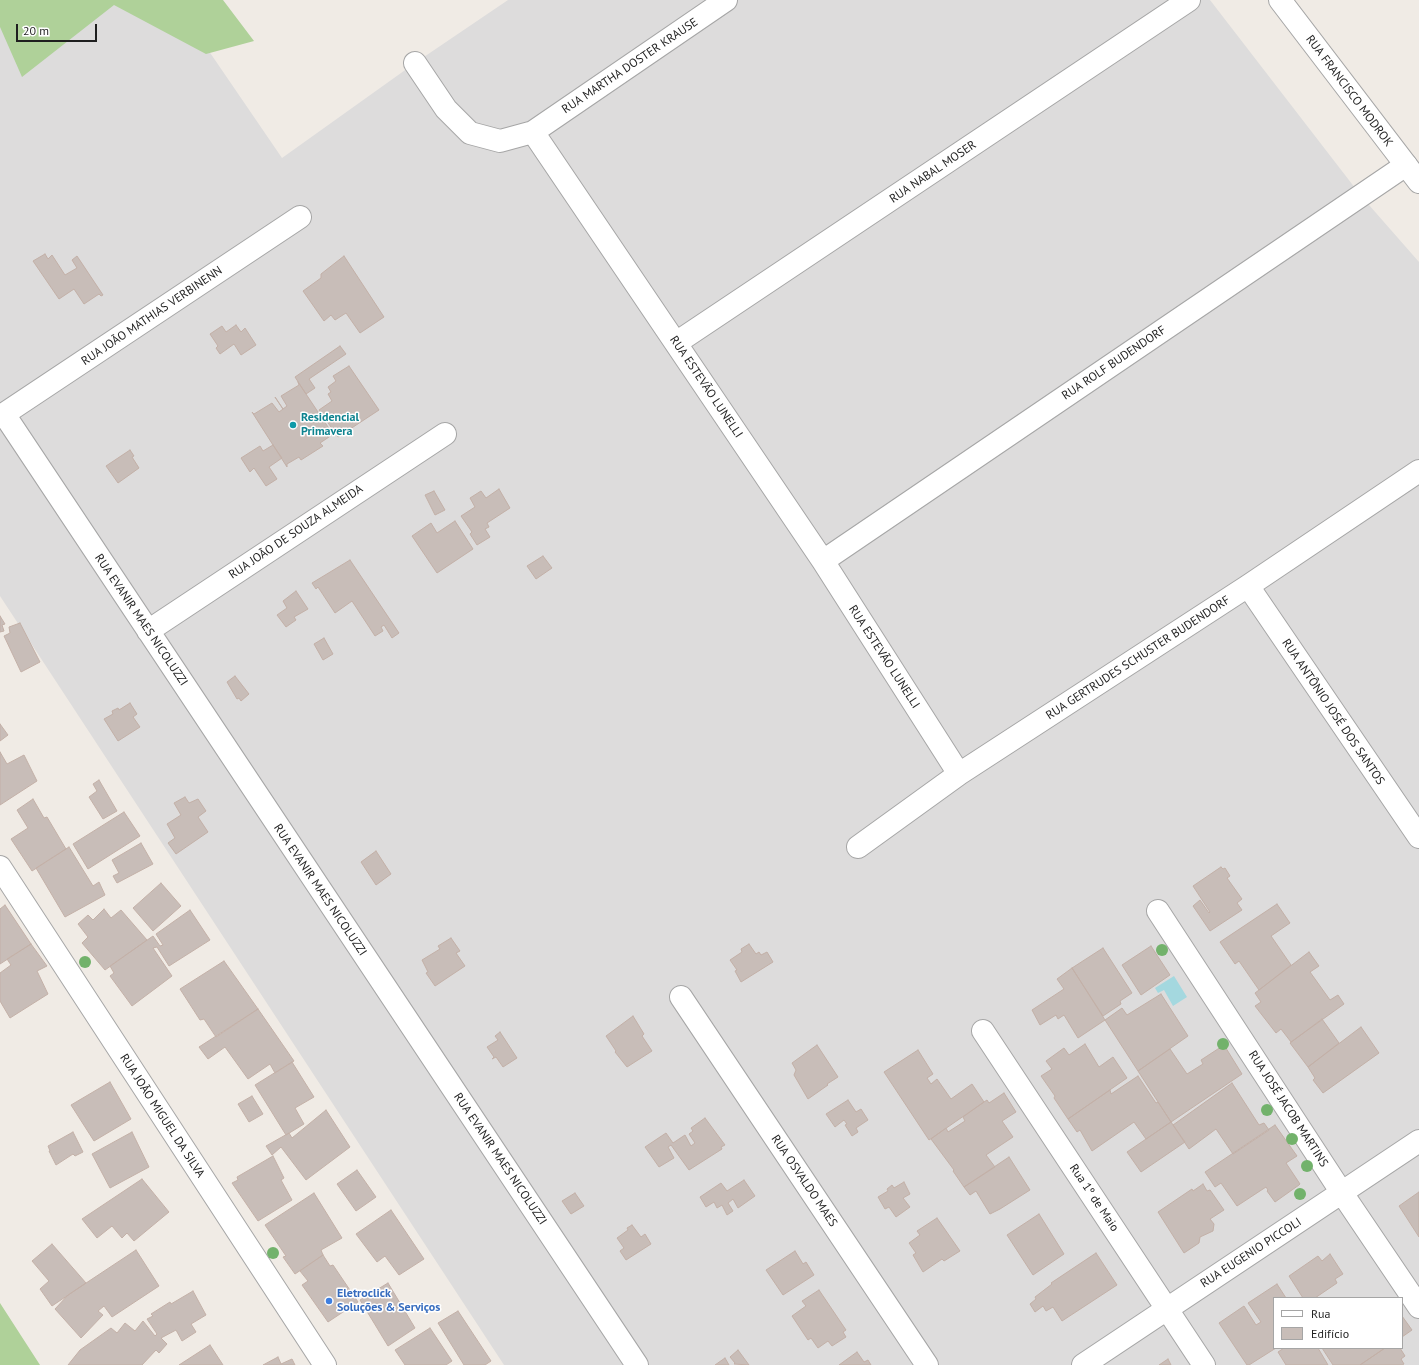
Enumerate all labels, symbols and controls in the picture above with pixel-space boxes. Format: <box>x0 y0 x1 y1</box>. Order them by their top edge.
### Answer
street label: RUA MARTHA DOSTER KRAUSE <box>559 15 701 117</box>
scale bar <box>18 16 99 42</box>
text: 20 m <box>23 23 49 38</box>
street label: RUA FRANCISCO MODROK <box>1302 32 1396 150</box>
street label: RUA NABAL MOSER <box>887 138 979 206</box>
street label: RUA JOÃO MATHIAS VERBINENN <box>79 263 225 369</box>
street label: RUA ROLF BUDENDORF <box>1059 323 1169 403</box>
street label: RUA ESTEVÃO LUNELLI <box>666 333 746 441</box>
place label: Residencial Primavera <box>301 411 359 439</box>
marker: Residencial Primavera <box>288 420 298 430</box>
street label: RUA JOÃO DE SOUZA ALMEIDA <box>226 482 366 582</box>
street label: RUA EVANIR MAES NICOLUZZI <box>91 551 191 689</box>
street label: RUA GERTRUDES SCHUSTER BUDENDORF <box>1043 593 1233 723</box>
street label: RUA ESTEVÃO LUNELLI <box>845 603 923 711</box>
street label: RUA ANTÔNIO JOSÉ DOS SANTOS <box>1279 636 1387 788</box>
street label: RUA EVANIR MAES NICOLUZZI <box>270 821 370 959</box>
street label: RUA JOSÉ JACOB MARTINS <box>1245 1048 1331 1170</box>
street label: RUA JOÃO MIGUEL DA SILVA <box>117 1051 207 1181</box>
street label: RUA EVANIR MAES NICOLUZZI <box>450 1090 550 1228</box>
street label: RUA OSVALDO MAES <box>768 1132 840 1230</box>
street label: Rua 1º de Maio <box>1066 1162 1122 1234</box>
street label: RUA EUGENIO PICCOLI <box>1198 1215 1304 1291</box>
place label: Eletroclick Soluções & Serviços <box>337 1287 440 1315</box>
marker: Eletroclick Soluções & Serviços <box>324 1296 334 1306</box>
legend <box>1273 1297 1403 1349</box>
text: Rua <box>1311 1306 1330 1321</box>
text: Edifício <box>1311 1326 1349 1341</box>

